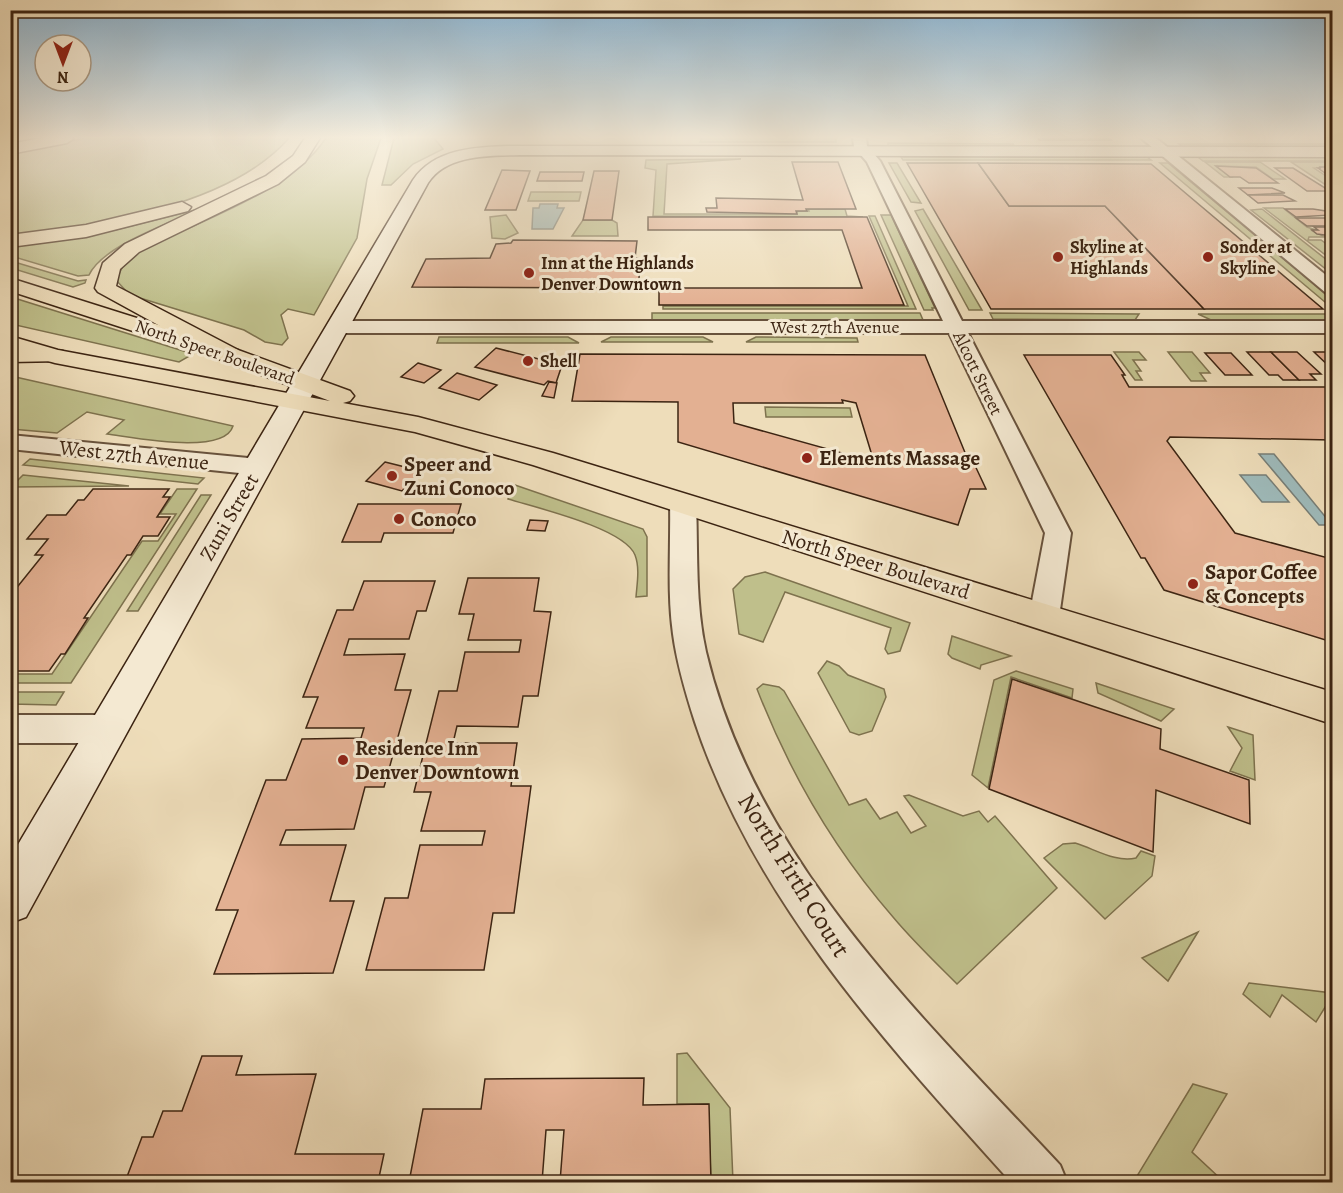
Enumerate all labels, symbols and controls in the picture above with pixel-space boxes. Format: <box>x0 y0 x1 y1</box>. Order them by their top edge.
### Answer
north arrow <box>33 33 93 93</box>
text: N <box>57 66 69 88</box>
place label: Skyline at Highlands <box>1070 235 1148 280</box>
place label: Sonder at Skyline <box>1220 235 1292 280</box>
marker: Skyline at Highlands <box>1051 250 1065 264</box>
marker: Sonder at Skyline <box>1201 250 1215 264</box>
place label: Inn at the Highlands Denver Downtown <box>541 251 694 296</box>
marker: Inn at the Highlands Denver Downtown <box>522 266 536 280</box>
street label: North Speer Boulevard <box>132 313 298 391</box>
street label: West 27th Avenue <box>769 315 900 339</box>
street label: Alcott Street <box>947 326 1009 419</box>
place label: Shell <box>540 349 577 373</box>
marker: Shell <box>521 354 535 368</box>
street label: West 27th Avenue <box>57 433 210 477</box>
place label: Elements Massage <box>819 444 981 472</box>
place label: Speer and Zuni Conoco <box>404 450 515 502</box>
marker: Elements Massage <box>800 451 814 465</box>
street label: Zuni Street <box>193 468 265 566</box>
marker: Speer and Zuni Conoco <box>385 469 399 483</box>
place label: Conoco <box>411 505 477 533</box>
marker: Conoco <box>392 512 406 526</box>
street label: North Speer Boulevard <box>779 522 974 606</box>
place label: Sapor Coffee & Concepts <box>1205 558 1317 610</box>
marker: Sapor Coffee & Concepts <box>1186 577 1200 591</box>
place label: Residence Inn Denver Downtown <box>355 734 519 786</box>
marker: Residence Inn Denver Downtown <box>336 753 350 767</box>
street label: North Firth Court <box>729 786 859 964</box>

